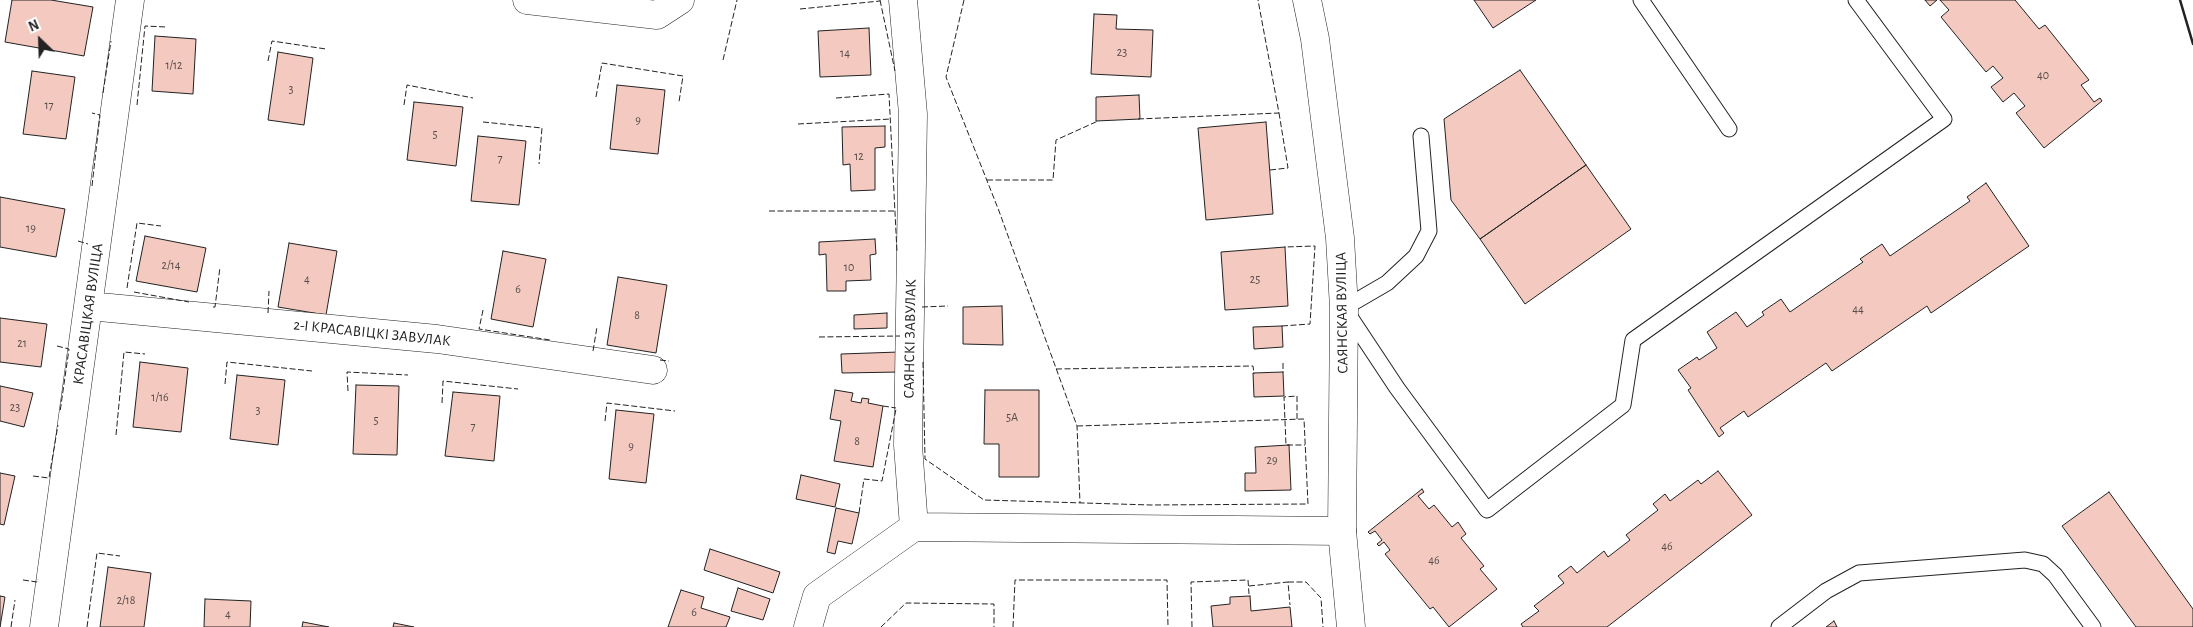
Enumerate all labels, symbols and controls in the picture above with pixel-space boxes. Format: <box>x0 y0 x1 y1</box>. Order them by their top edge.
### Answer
north arrow <box>15 15 65 65</box>
text: N <box>27 18 41 35</box>
house number: 23 <box>1117 45 1127 59</box>
house number: 14 <box>840 46 850 60</box>
house number: 1/12 <box>165 58 183 72</box>
house number: 40 <box>2037 68 2049 82</box>
house number: 3 <box>289 82 293 96</box>
house number: 17 <box>44 98 54 112</box>
house number: 9 <box>635 113 641 127</box>
house number: 5 <box>432 127 438 141</box>
house number: 12 <box>854 149 864 163</box>
house number: 7 <box>497 151 503 165</box>
house number: 19 <box>26 221 36 235</box>
street label: КРАСАВІЦКАЯ ВУЛІЦА <box>69 242 107 386</box>
street label: САЯНСКАЯ ВУЛІЦА <box>1332 252 1352 374</box>
house number: 2/14 <box>162 258 180 272</box>
house number: 10 <box>844 260 854 274</box>
house number: 4 <box>304 272 310 286</box>
house number: 25 <box>1250 272 1260 286</box>
street label: САЯНСКІ ЗАВУЛАК <box>900 279 920 399</box>
house number: 6 <box>515 282 521 296</box>
house number: 44 <box>1852 302 1864 316</box>
house number: 8 <box>634 308 640 322</box>
street label: 2-І КРАСАВІЦКІ ЗАВУЛАК <box>292 316 452 350</box>
house number: 21 <box>17 336 27 350</box>
house number: 1/16 <box>151 390 169 404</box>
house number: 23 <box>10 400 20 414</box>
house number: 3 <box>256 403 260 417</box>
house number: 5А <box>1006 410 1018 424</box>
house number: 5 <box>373 413 379 427</box>
house number: 7 <box>470 419 476 433</box>
house number: 8 <box>854 434 860 448</box>
house number: 9 <box>628 439 634 453</box>
house number: 29 <box>1266 453 1278 467</box>
house number: 46 <box>1661 539 1673 553</box>
house number: 46 <box>1428 553 1440 567</box>
house number: 2/18 <box>117 593 135 607</box>
house number: 6 <box>691 605 697 619</box>
house number: 4 <box>225 607 231 621</box>

